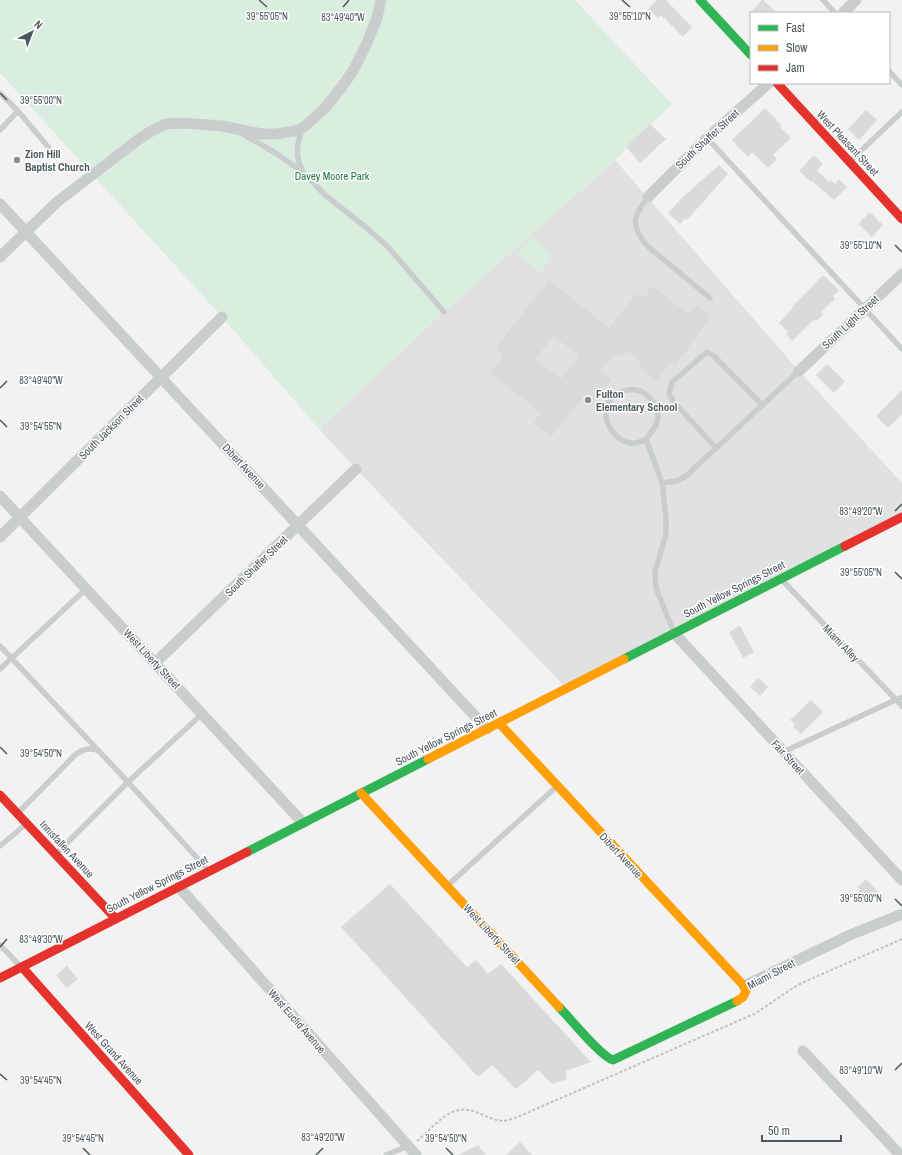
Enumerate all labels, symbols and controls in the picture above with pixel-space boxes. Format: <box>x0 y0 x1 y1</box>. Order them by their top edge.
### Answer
text: 39°55'05"N <box>246 10 288 23</box>
text: 39°55'10"N <box>609 10 651 23</box>
text: 83°49'40"W <box>321 11 365 24</box>
north arrow <box>12 12 52 52</box>
legend <box>750 12 890 84</box>
text: N <box>32 17 46 32</box>
text: Fast <box>786 20 805 36</box>
text: Slow <box>786 40 808 56</box>
text: Jam <box>786 60 805 76</box>
text: 39°55'00"N <box>20 94 62 107</box>
street label: South Shaffer Street <box>672 106 742 172</box>
street label: West Pleasant Street <box>814 107 882 179</box>
place label: Zion Hill Baptist Church <box>25 147 90 174</box>
marker: Zion Hill Baptist Church <box>12 155 22 165</box>
park label: Davey Moore Park <box>295 169 370 183</box>
text: 39°55'10"N <box>840 239 882 252</box>
street label: South Light Street <box>819 292 882 352</box>
text: 83°49'40"W <box>19 374 63 387</box>
place label: Fulton Elementary School <box>596 387 677 414</box>
street label: South Jackson Street <box>76 391 147 462</box>
marker: Fulton Elementary School <box>583 395 593 405</box>
text: 39°54'55"N <box>20 420 62 433</box>
street label: Dibert Avenue <box>219 440 269 492</box>
text: 83°49'20"W <box>839 505 883 518</box>
street label: South Shaffer Street <box>222 532 291 599</box>
street label: South Yellow Springs Street <box>681 557 787 621</box>
text: 39°55'05"N <box>840 566 882 579</box>
street label: Miami Alley <box>820 621 863 665</box>
street label: West Liberty Street <box>121 626 184 692</box>
street label: South Yellow Springs Street <box>393 705 499 769</box>
street label: Fair Street <box>768 737 808 778</box>
text: 39°54'50"N <box>20 747 62 760</box>
street label: Innisfallen Avenue <box>37 817 97 881</box>
street label: Dibert Avenue <box>596 829 646 881</box>
street label: South Yellow Springs Street <box>104 852 210 916</box>
text: 39°55'00"N <box>840 892 882 905</box>
street label: West Liberty Street <box>461 901 524 967</box>
text: 83°49'30"W <box>19 933 63 946</box>
street label: Miami Street <box>745 955 798 992</box>
street label: West Euclid Avenue <box>265 986 329 1056</box>
street label: West Grand Avenue <box>82 1018 146 1088</box>
text: 83°49'10"W <box>839 1064 883 1077</box>
text: 39°54'45"N <box>20 1074 62 1087</box>
scale bar <box>762 1117 841 1143</box>
text: 50 m <box>768 1123 790 1139</box>
text: 83°49'20"W <box>301 1131 345 1144</box>
text: 39°54'45"N <box>62 1132 104 1145</box>
text: 39°54'50"N <box>425 1132 467 1145</box>

